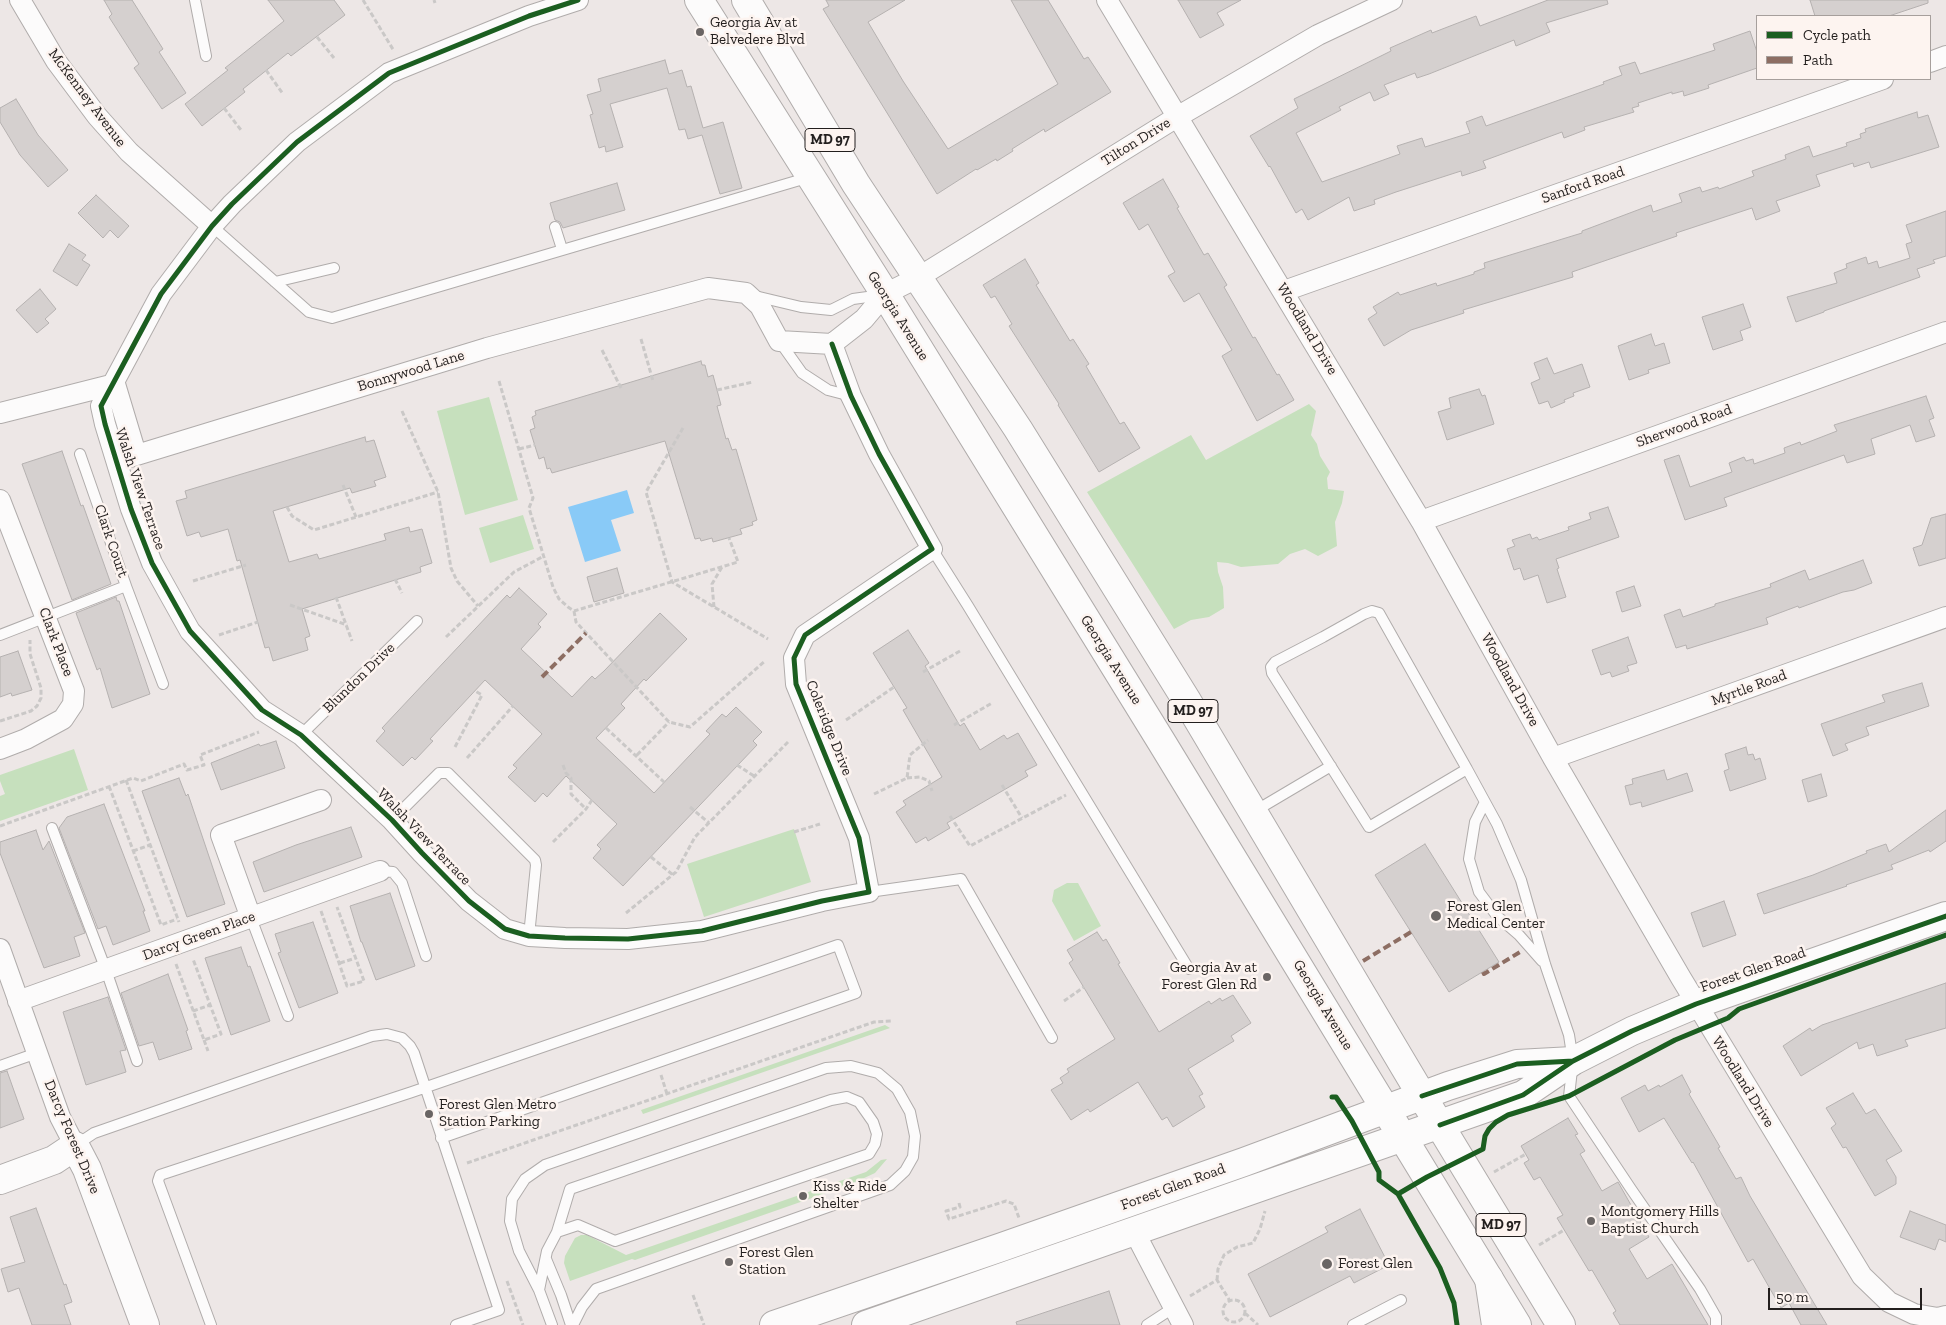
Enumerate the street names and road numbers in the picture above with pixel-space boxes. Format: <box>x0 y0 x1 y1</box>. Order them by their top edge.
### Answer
street label: McKenney Avenue <box>44 45 130 151</box>
street label: Tilton Drive <box>1098 114 1174 170</box>
road number: MD 97 <box>805 128 855 152</box>
street label: Sanford Road <box>1539 162 1627 208</box>
street label: Georgia Avenue <box>863 268 933 364</box>
street label: Woodland Drive <box>1273 280 1341 378</box>
street label: Bonnywood Lane <box>355 346 467 396</box>
street label: Sherwood Road <box>1634 400 1734 452</box>
street label: Walsh View Terrace <box>111 426 169 552</box>
street label: Clark Court <box>90 502 132 580</box>
street label: Clark Place <box>35 605 77 679</box>
street label: Georgia Avenue <box>1076 612 1146 708</box>
street label: Woodland Drive <box>1477 630 1543 730</box>
street label: Blundon Drive <box>319 639 399 717</box>
street label: Myrtle Road <box>1709 666 1789 710</box>
street label: Coleridge Drive <box>802 678 856 778</box>
road number: MD 97 <box>1168 699 1218 722</box>
street label: Walsh View Terrace <box>373 785 475 889</box>
street label: Darcy Green Place <box>140 907 258 965</box>
street label: Forest Glen Road <box>1698 944 1808 996</box>
street label: Georgia Avenue <box>1289 957 1357 1053</box>
street label: Woodland Drive <box>1708 1033 1778 1131</box>
street label: Darcy Forest Drive <box>40 1077 104 1197</box>
street label: Forest Glen Road <box>1118 1160 1228 1214</box>
road number: MD 97 <box>1476 1214 1526 1236</box>

